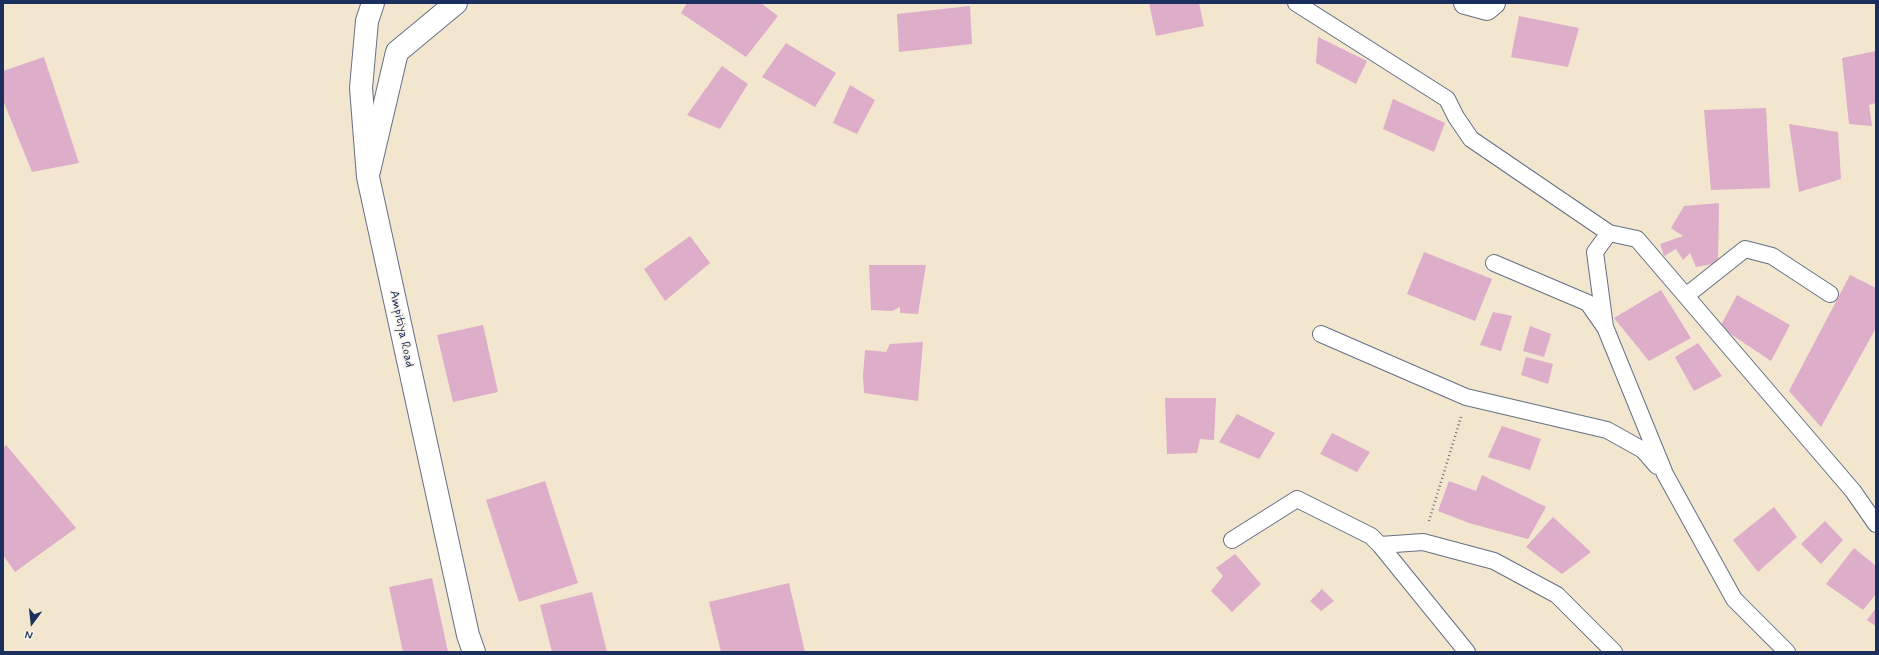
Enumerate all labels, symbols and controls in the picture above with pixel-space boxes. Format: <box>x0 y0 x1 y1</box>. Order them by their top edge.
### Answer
street label: Ampitiya Road <box>385 289 417 369</box>
north arrow <box>12 603 52 643</box>
text: N <box>24 627 34 642</box>

